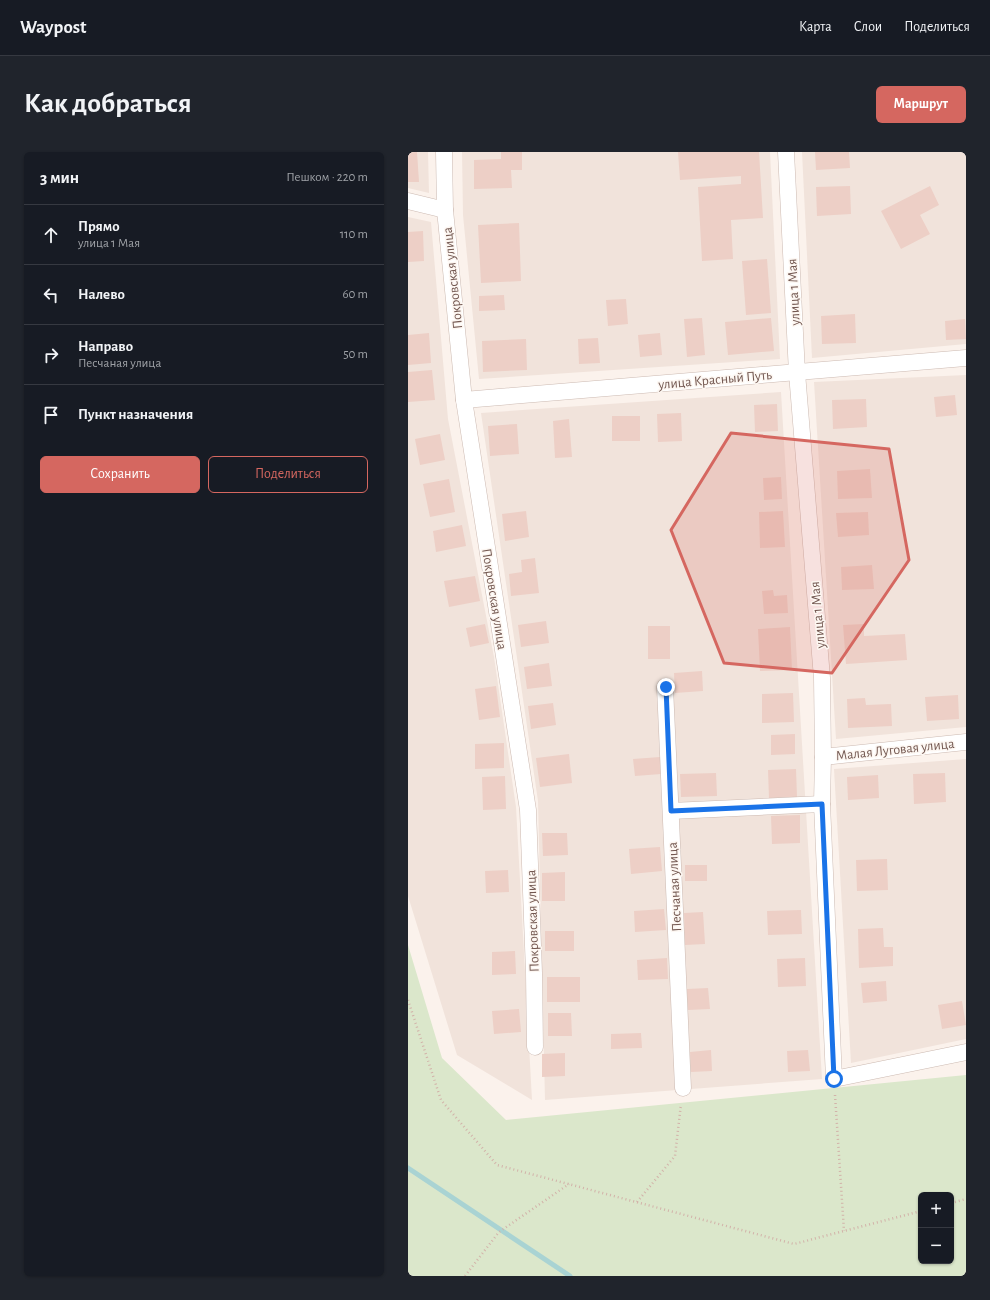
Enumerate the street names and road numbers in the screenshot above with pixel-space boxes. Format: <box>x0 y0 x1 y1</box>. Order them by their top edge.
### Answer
street label: Покровская улица <box>441 226 465 330</box>
street label: улица 1 Мая <box>785 258 803 327</box>
street label: улица Красный Путь <box>657 368 773 392</box>
street label: Покровская улица <box>479 547 509 651</box>
street label: улица 1 Мая <box>808 581 828 650</box>
street label: Малая Луговая улица <box>835 737 956 763</box>
street label: Песчаная улица <box>666 841 684 932</box>
street label: Покровская улица <box>524 869 542 972</box>

